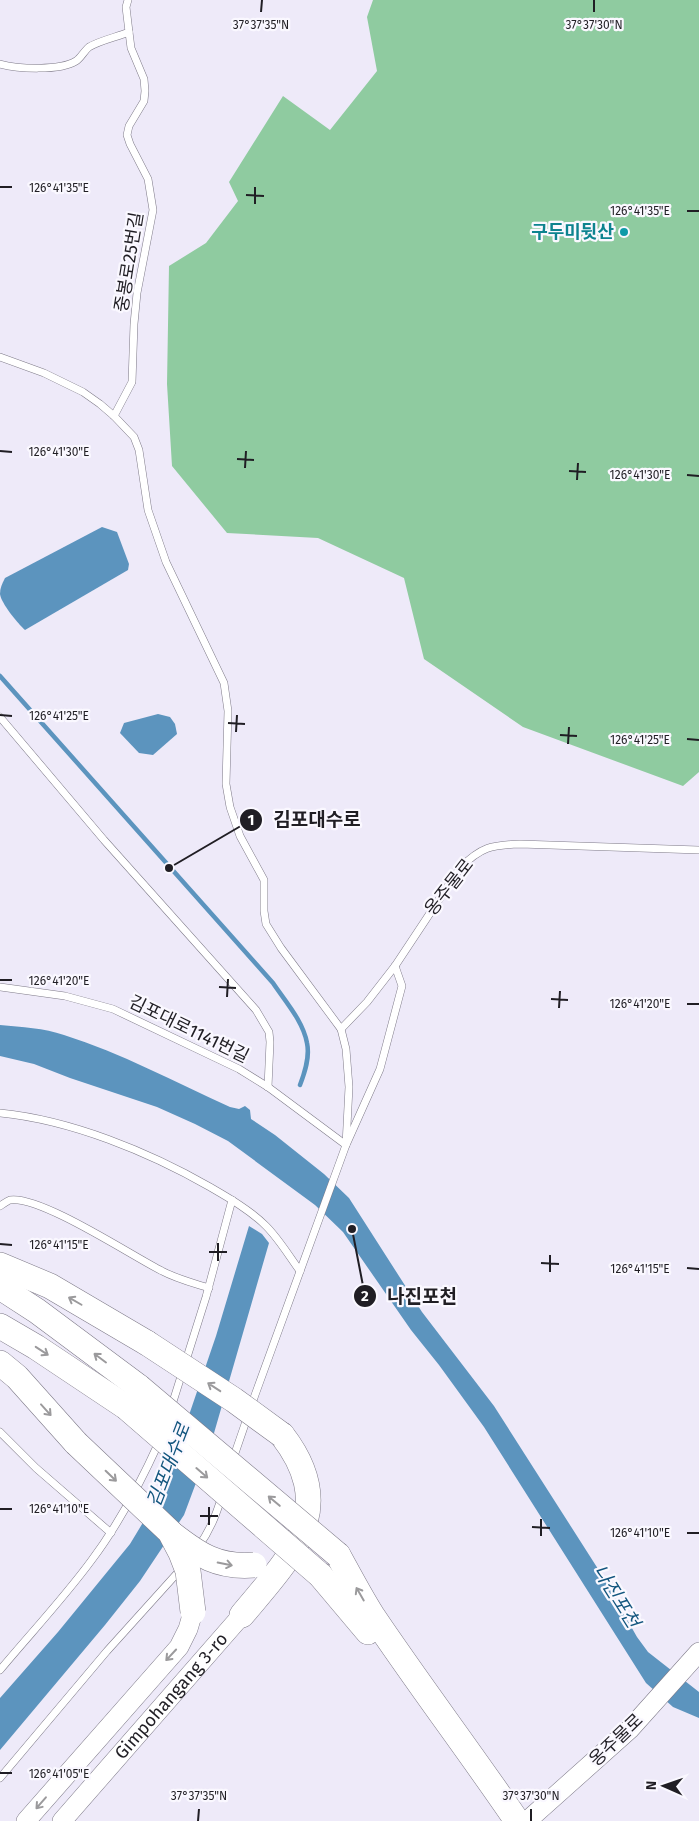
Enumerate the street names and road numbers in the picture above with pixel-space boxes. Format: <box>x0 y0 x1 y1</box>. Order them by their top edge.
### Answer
street label: 중봉로25번길 <box>110 211 148 313</box>
street label: 옹주물로 <box>420 854 478 920</box>
street label: 김포대로1141번길 <box>125 990 253 1068</box>
street label: Gimpohangang 3-ro <box>110 1628 232 1764</box>
street label: 옹주물로 <box>585 1709 647 1771</box>

